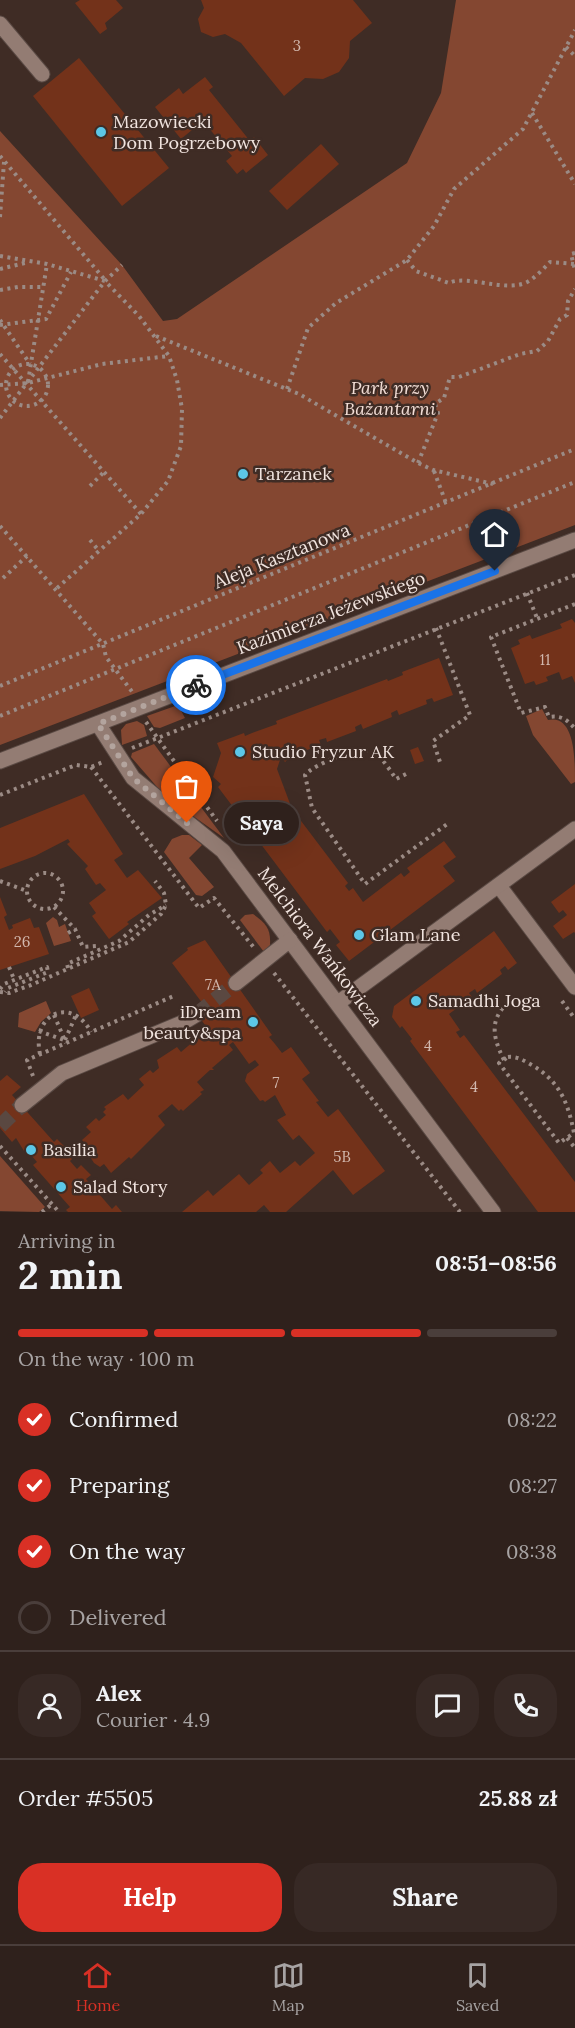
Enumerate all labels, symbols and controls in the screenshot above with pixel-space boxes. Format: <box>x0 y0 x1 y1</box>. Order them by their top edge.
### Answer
house number: 3 <box>293 36 301 55</box>
place label: Mazowiecki Dom Pogrzebowy <box>113 110 261 154</box>
marker: Mazowiecki Dom Pogrzebowy <box>94 125 108 139</box>
park label: Park przy Bażantarni <box>344 376 436 420</box>
place label: Tarzanek <box>255 462 332 485</box>
marker: Tarzanek <box>236 467 250 481</box>
pin <box>469 509 520 571</box>
street label: Aleja Kasztanowa <box>209 518 353 594</box>
icon: home <box>478 518 511 551</box>
street label: Kazimierza Jeżewskiego <box>233 566 428 659</box>
house number: 11 <box>540 650 550 669</box>
courier <box>166 655 226 715</box>
icon: bike <box>180 669 213 702</box>
place label: Studio Fryzur AK <box>252 740 395 763</box>
marker: Studio Fryzur AK <box>233 745 247 759</box>
pin <box>161 761 212 823</box>
icon: bag <box>170 770 203 803</box>
callout: Saya <box>223 802 298 844</box>
text: Saya <box>240 810 283 835</box>
street label: Melchiora Wańkowicza <box>253 863 388 1031</box>
place label: Glam Lane <box>371 923 461 946</box>
marker: Glam Lane <box>352 928 366 942</box>
house number: 26 <box>14 932 30 951</box>
house number: 7A <box>205 975 222 994</box>
place label: Samadhi Joga <box>428 989 541 1012</box>
marker: Samadhi Joga <box>409 994 423 1008</box>
place label: iDream beauty&spa <box>143 1000 241 1044</box>
marker: iDream beauty&spa <box>246 1015 260 1029</box>
house number: 4 <box>424 1036 432 1055</box>
house number: 7 <box>273 1073 280 1092</box>
house number: 4 <box>470 1077 478 1096</box>
place label: Basilia <box>43 1138 96 1161</box>
marker: Basilia <box>24 1143 38 1157</box>
house number: 5B <box>333 1147 351 1166</box>
place label: Salad Story <box>73 1175 168 1198</box>
marker: Salad Story <box>54 1180 68 1194</box>
text: Arriving in <box>18 1228 115 1253</box>
text: 08:51–08:56 <box>435 1249 557 1277</box>
text: 2 min <box>18 1250 123 1300</box>
text: On the way · 100 m <box>18 1346 194 1371</box>
icon: check <box>18 1403 51 1436</box>
text: Confirmed <box>69 1405 178 1433</box>
text: 08:22 <box>507 1407 557 1432</box>
icon: check <box>18 1469 51 1502</box>
text: Preparing <box>69 1471 169 1499</box>
text: 08:27 <box>508 1473 557 1498</box>
icon: check <box>18 1535 51 1568</box>
text: On the way <box>69 1537 185 1565</box>
text: 08:38 <box>506 1539 557 1564</box>
text: Delivered <box>69 1603 167 1631</box>
button: person <box>18 1674 81 1737</box>
button: chat <box>416 1674 479 1737</box>
button: phone <box>494 1674 557 1737</box>
text: Alex <box>96 1679 141 1707</box>
text: Courier · 4.9 <box>96 1707 210 1732</box>
text: Order #5505 <box>18 1784 153 1812</box>
text: 25.88 zł <box>479 1784 557 1812</box>
button: Help <box>18 1863 282 1932</box>
button: Share <box>294 1863 557 1932</box>
tab: Home <box>76 1959 120 2015</box>
tab: Map <box>272 1959 305 2015</box>
tab: Saved <box>456 1959 499 2015</box>

